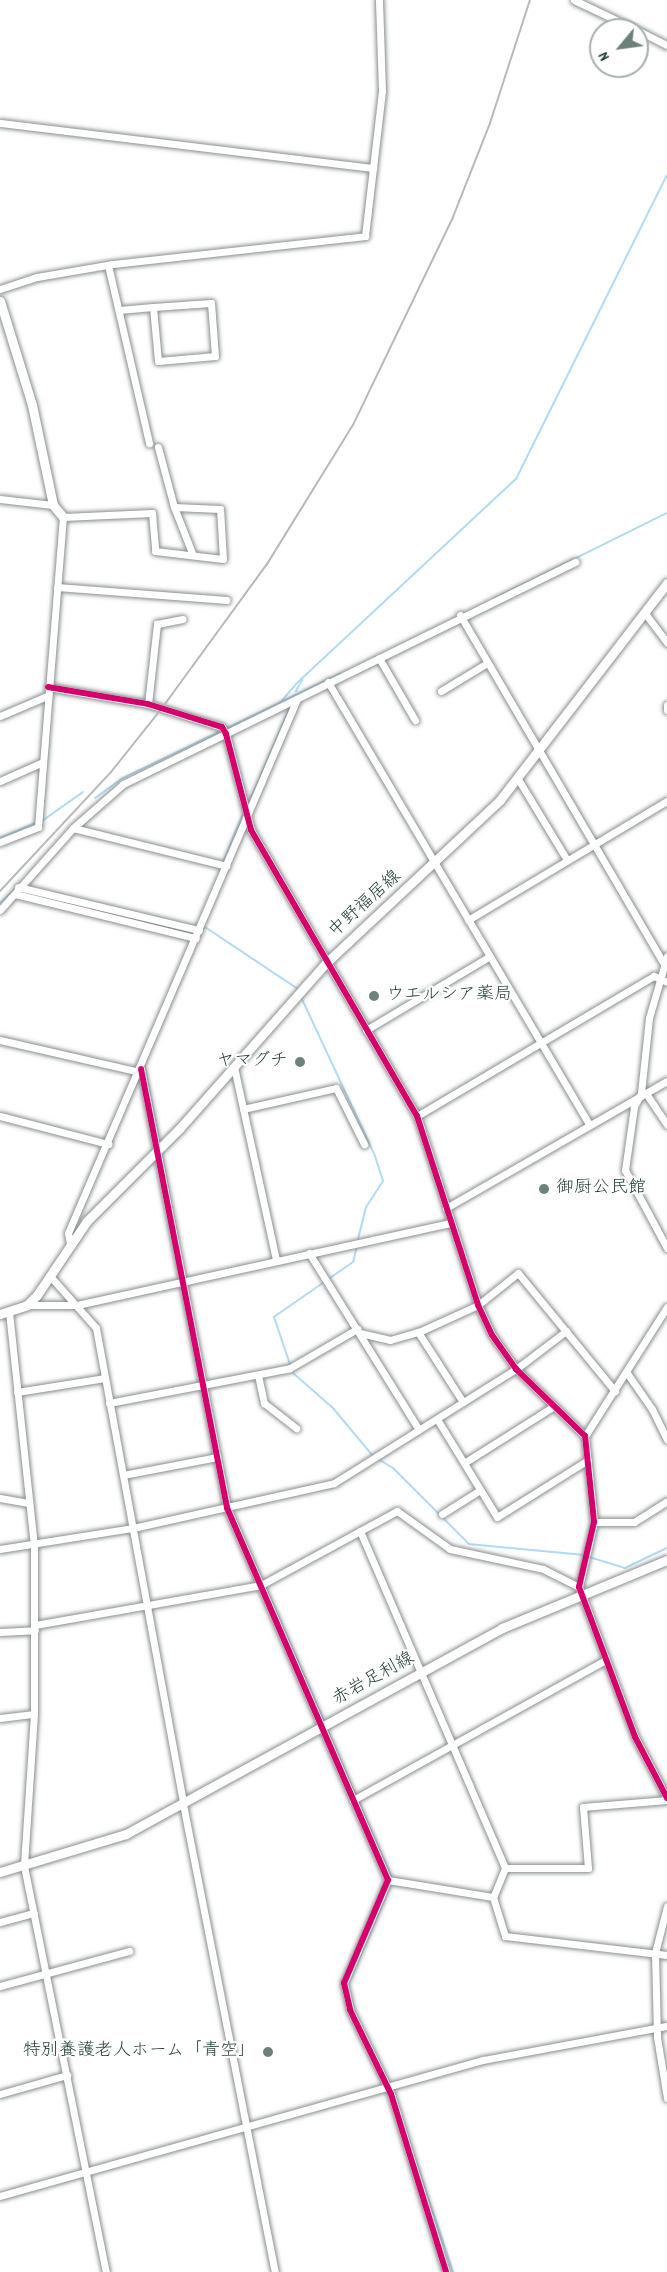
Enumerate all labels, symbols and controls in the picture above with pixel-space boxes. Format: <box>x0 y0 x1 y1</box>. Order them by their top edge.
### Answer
north arrow <box>589 18 649 78</box>
text: N <box>593 47 617 65</box>
street label: 中野福居線 <box>325 867 407 943</box>
place label: ウエルシア薬局 <box>386 985 512 1007</box>
marker: ウエルシア薬局 <box>367 989 381 1003</box>
place label: ヤマグチ <box>216 1051 288 1073</box>
marker: ヤマグチ <box>293 1055 307 1069</box>
place label: 御厨公民館 <box>556 1178 646 1200</box>
marker: 御厨公民館 <box>537 1182 551 1196</box>
street label: 赤岩足利線 <box>329 1649 419 1711</box>
place label: 特別養護老人ホーム「青空」 <box>22 2041 256 2063</box>
marker: 特別養護老人ホーム「青空」 <box>261 2045 275 2059</box>

